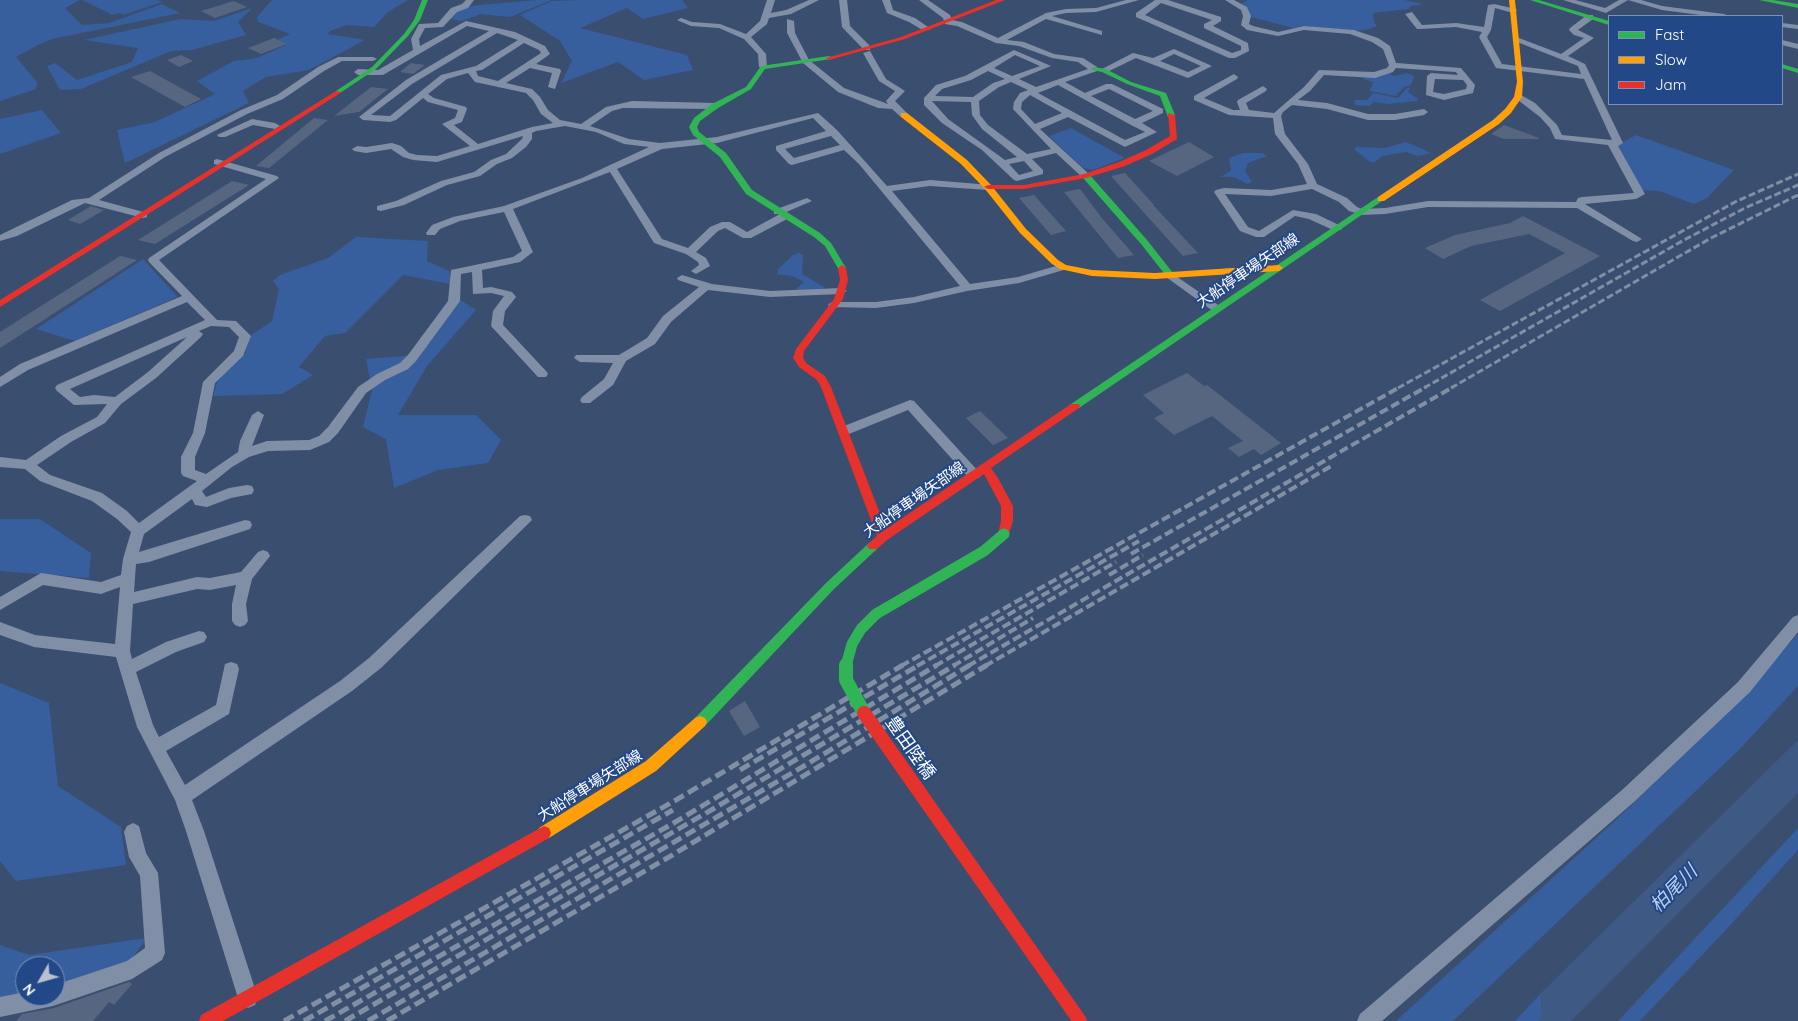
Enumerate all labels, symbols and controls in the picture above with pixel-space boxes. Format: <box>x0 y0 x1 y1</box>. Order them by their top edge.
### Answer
legend <box>1608 15 1783 105</box>
text: Fast <box>1655 25 1684 44</box>
text: Slow <box>1655 50 1687 69</box>
text: Jam <box>1655 75 1686 94</box>
street label: 大船停車場矢部線 <box>1193 230 1303 312</box>
street label: 大船停車場矢部線 <box>860 458 968 542</box>
street label: 豊田陸橋 <box>881 712 939 784</box>
street label: 大船停車場矢部線 <box>534 747 646 825</box>
water label: 柏尾川 <box>1646 861 1702 917</box>
north arrow <box>15 956 65 1006</box>
text: N <box>19 980 39 999</box>

